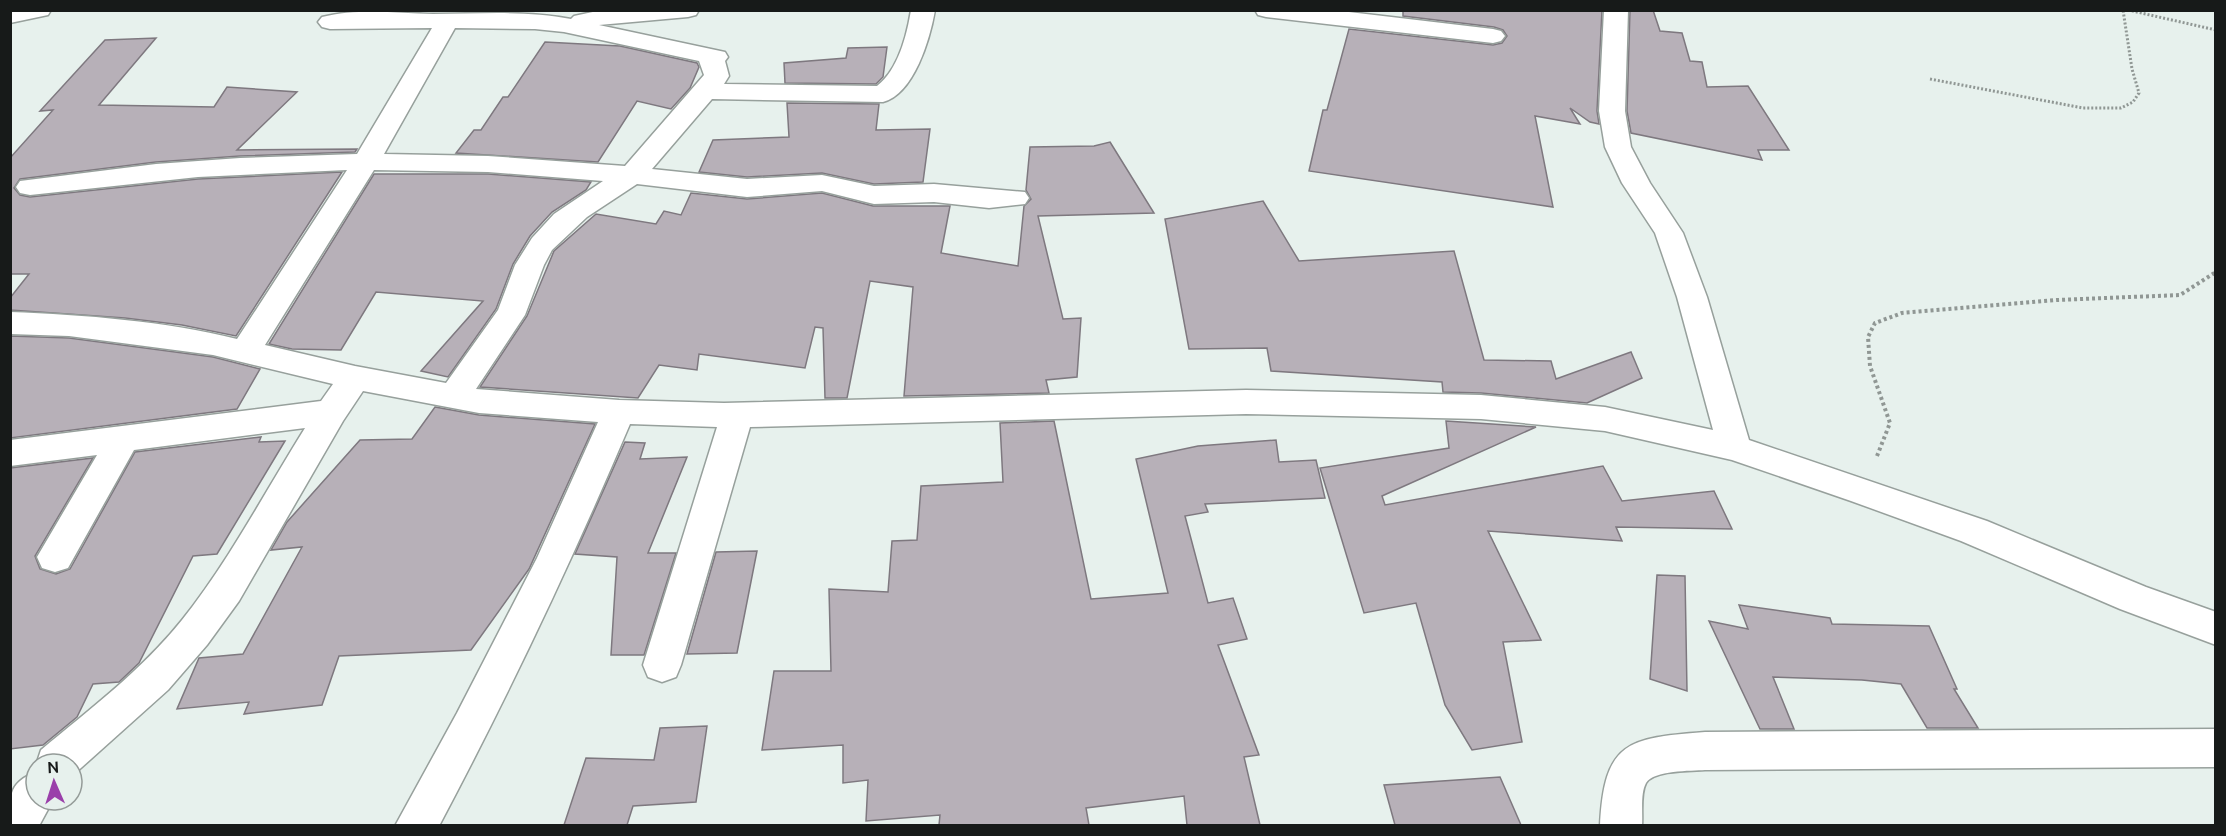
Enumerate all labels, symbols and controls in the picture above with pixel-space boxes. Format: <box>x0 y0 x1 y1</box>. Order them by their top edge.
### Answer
north arrow <box>24 752 84 812</box>
text: N <box>47 758 60 776</box>

